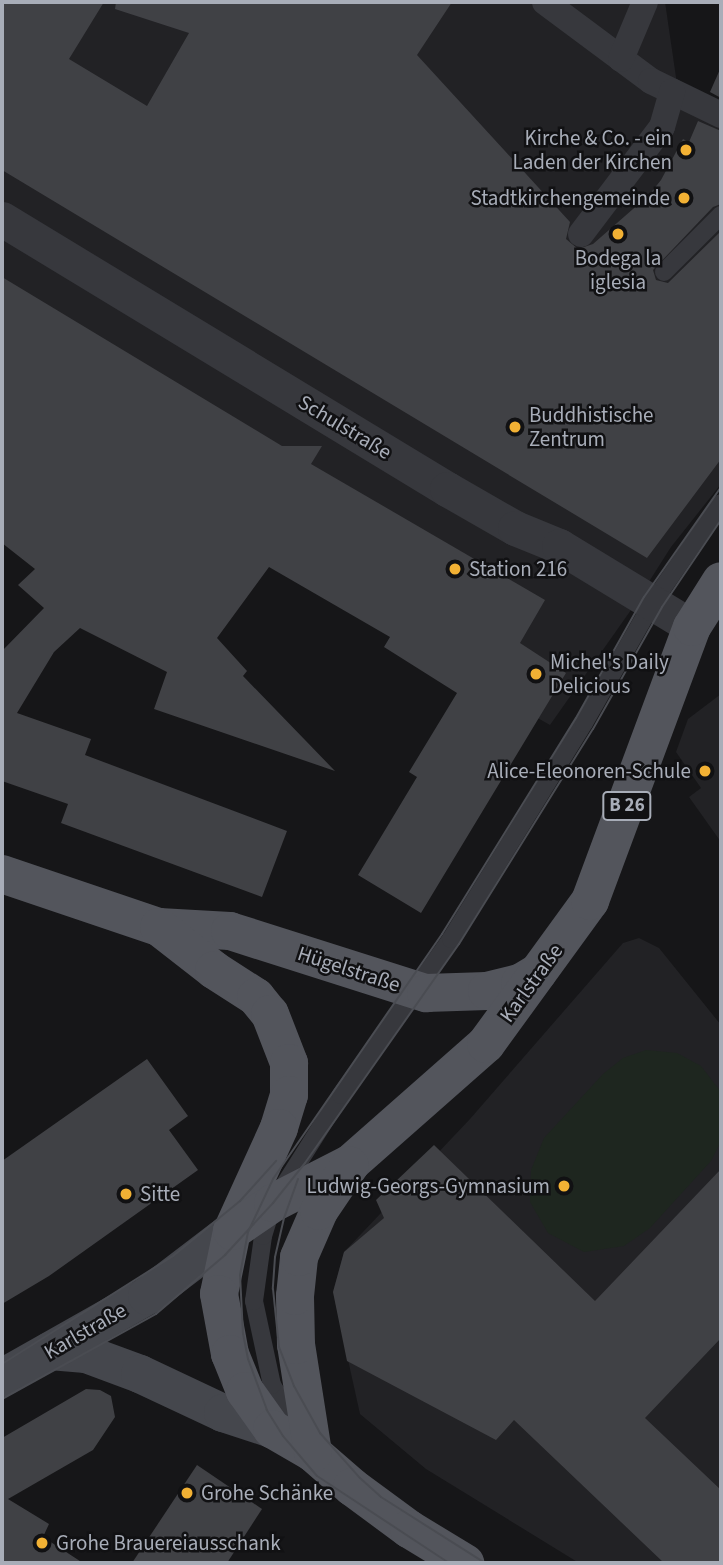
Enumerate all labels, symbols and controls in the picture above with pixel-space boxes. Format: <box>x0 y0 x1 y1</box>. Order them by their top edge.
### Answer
place label: Kirche & Co. - ein Laden der Kirchen <box>513 125 672 175</box>
marker: Kirche & Co. - ein Laden der Kirchen <box>678 142 694 158</box>
place label: Stadtkirchengemeinde <box>470 185 670 211</box>
marker: Stadtkirchengemeinde <box>676 190 692 206</box>
marker: Bodega la iglesia <box>610 226 626 242</box>
place label: Bodega la iglesia <box>575 245 661 295</box>
street label: Schulstraße <box>294 389 396 465</box>
place label: Buddhistische Zentrum <box>529 402 654 452</box>
marker: Buddhistische Zentrum <box>507 419 523 435</box>
place label: Station 216 <box>469 556 567 582</box>
marker: Station 216 <box>447 561 463 577</box>
place label: Michel's Daily Delicious <box>550 649 669 699</box>
marker: Michel's Daily Delicious <box>528 666 544 682</box>
place label: Alice-Eleonoren-Schule <box>487 758 691 784</box>
marker: Alice-Eleonoren-Schule <box>697 763 713 779</box>
road number: B 26 <box>601 790 653 821</box>
street label: Karlstraße <box>494 939 568 1027</box>
street label: Hügelstraße <box>294 941 404 997</box>
place label: Ludwig-Georgs-Gymnasium <box>307 1173 550 1199</box>
marker: Ludwig-Georgs-Gymnasium <box>556 1178 572 1194</box>
place label: Sitte <box>140 1181 180 1207</box>
marker: Sitte <box>118 1186 134 1202</box>
street label: Karlstraße <box>39 1297 131 1365</box>
place label: Grohe Schänke <box>201 1480 333 1506</box>
marker: Grohe Schänke <box>179 1485 195 1501</box>
place label: Grohe Brauereiausschank <box>56 1530 281 1556</box>
marker: Grohe Brauereiausschank <box>34 1535 50 1551</box>

